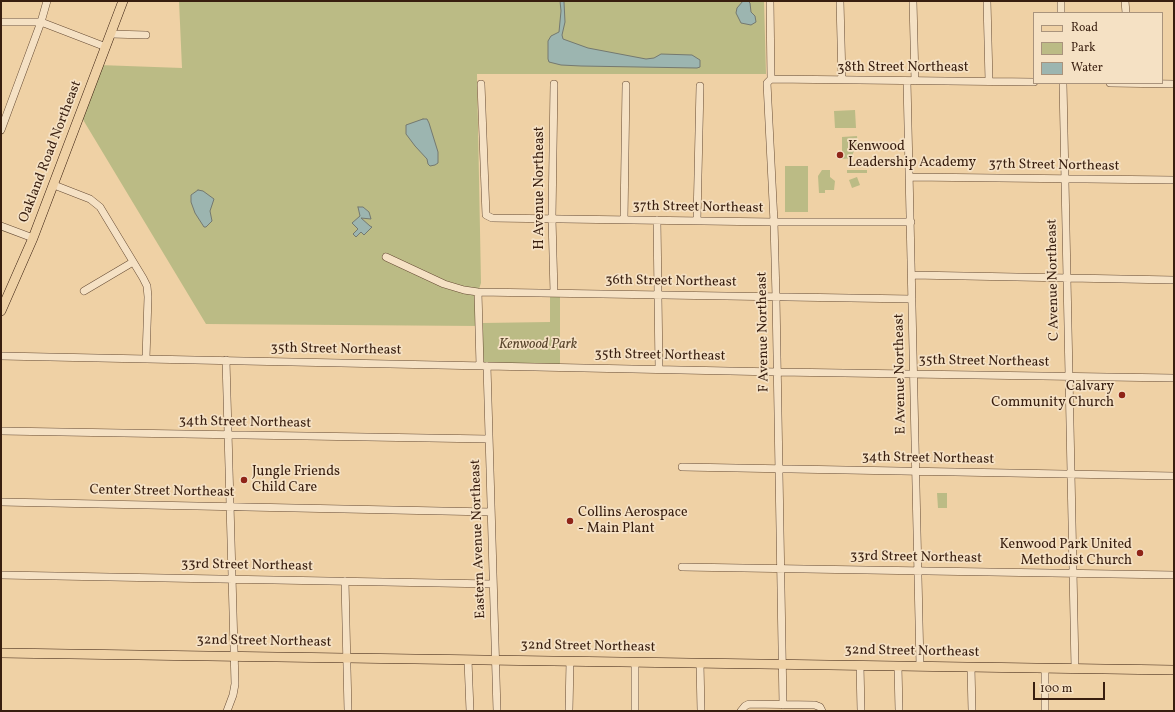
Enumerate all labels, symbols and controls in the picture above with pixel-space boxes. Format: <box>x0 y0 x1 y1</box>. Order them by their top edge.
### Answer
legend <box>1033 12 1163 84</box>
text: Road <box>1071 20 1098 36</box>
text: Park <box>1071 40 1096 56</box>
street label: 38th Street Northeast <box>837 60 969 76</box>
text: Water <box>1071 60 1103 76</box>
street label: Oakland Road Northeast <box>16 79 86 225</box>
street label: H Avenue Northeast <box>532 126 548 250</box>
place label: Kenwood Leadership Academy <box>848 139 976 172</box>
marker: Kenwood Leadership Academy <box>835 150 845 160</box>
street label: 37th Street Northeast <box>988 156 1120 176</box>
street label: 37th Street Northeast <box>632 198 764 218</box>
street label: C Avenue Northeast <box>1045 219 1063 341</box>
street label: 36th Street Northeast <box>605 272 737 292</box>
street label: F Avenue Northeast <box>755 272 773 392</box>
street label: E Avenue Northeast <box>892 313 910 435</box>
park label: Kenwood Park <box>499 337 577 353</box>
street label: 35th Street Northeast <box>270 340 402 360</box>
street label: 35th Street Northeast <box>594 346 726 366</box>
street label: 35th Street Northeast <box>918 352 1050 372</box>
place label: Calvary Community Church <box>991 379 1114 412</box>
marker: Calvary Community Church <box>1117 390 1127 400</box>
street label: 34th Street Northeast <box>179 413 311 433</box>
street label: 34th Street Northeast <box>862 449 994 469</box>
street label: Eastern Avenue Northeast <box>468 459 490 619</box>
place label: Jungle Friends Child Care <box>252 464 340 496</box>
marker: Jungle Friends Child Care <box>239 475 249 485</box>
street label: Center Street Northeast <box>89 482 235 502</box>
place label: Collins Aerospace - Main Plant <box>578 505 688 538</box>
marker: Collins Aerospace - Main Plant <box>565 516 575 526</box>
place label: Kenwood Park United Methodist Church <box>1000 537 1132 570</box>
street label: 33rd Street Northeast <box>850 548 982 568</box>
marker: Kenwood Park United Methodist Church <box>1135 548 1145 558</box>
street label: 33rd Street Northeast <box>181 556 313 576</box>
street label: 32nd Street Northeast <box>197 632 331 652</box>
street label: 32nd Street Northeast <box>521 637 655 657</box>
street label: 32nd Street Northeast <box>845 642 979 662</box>
scale bar <box>1035 674 1107 700</box>
text: 100 m <box>1040 681 1072 697</box>

